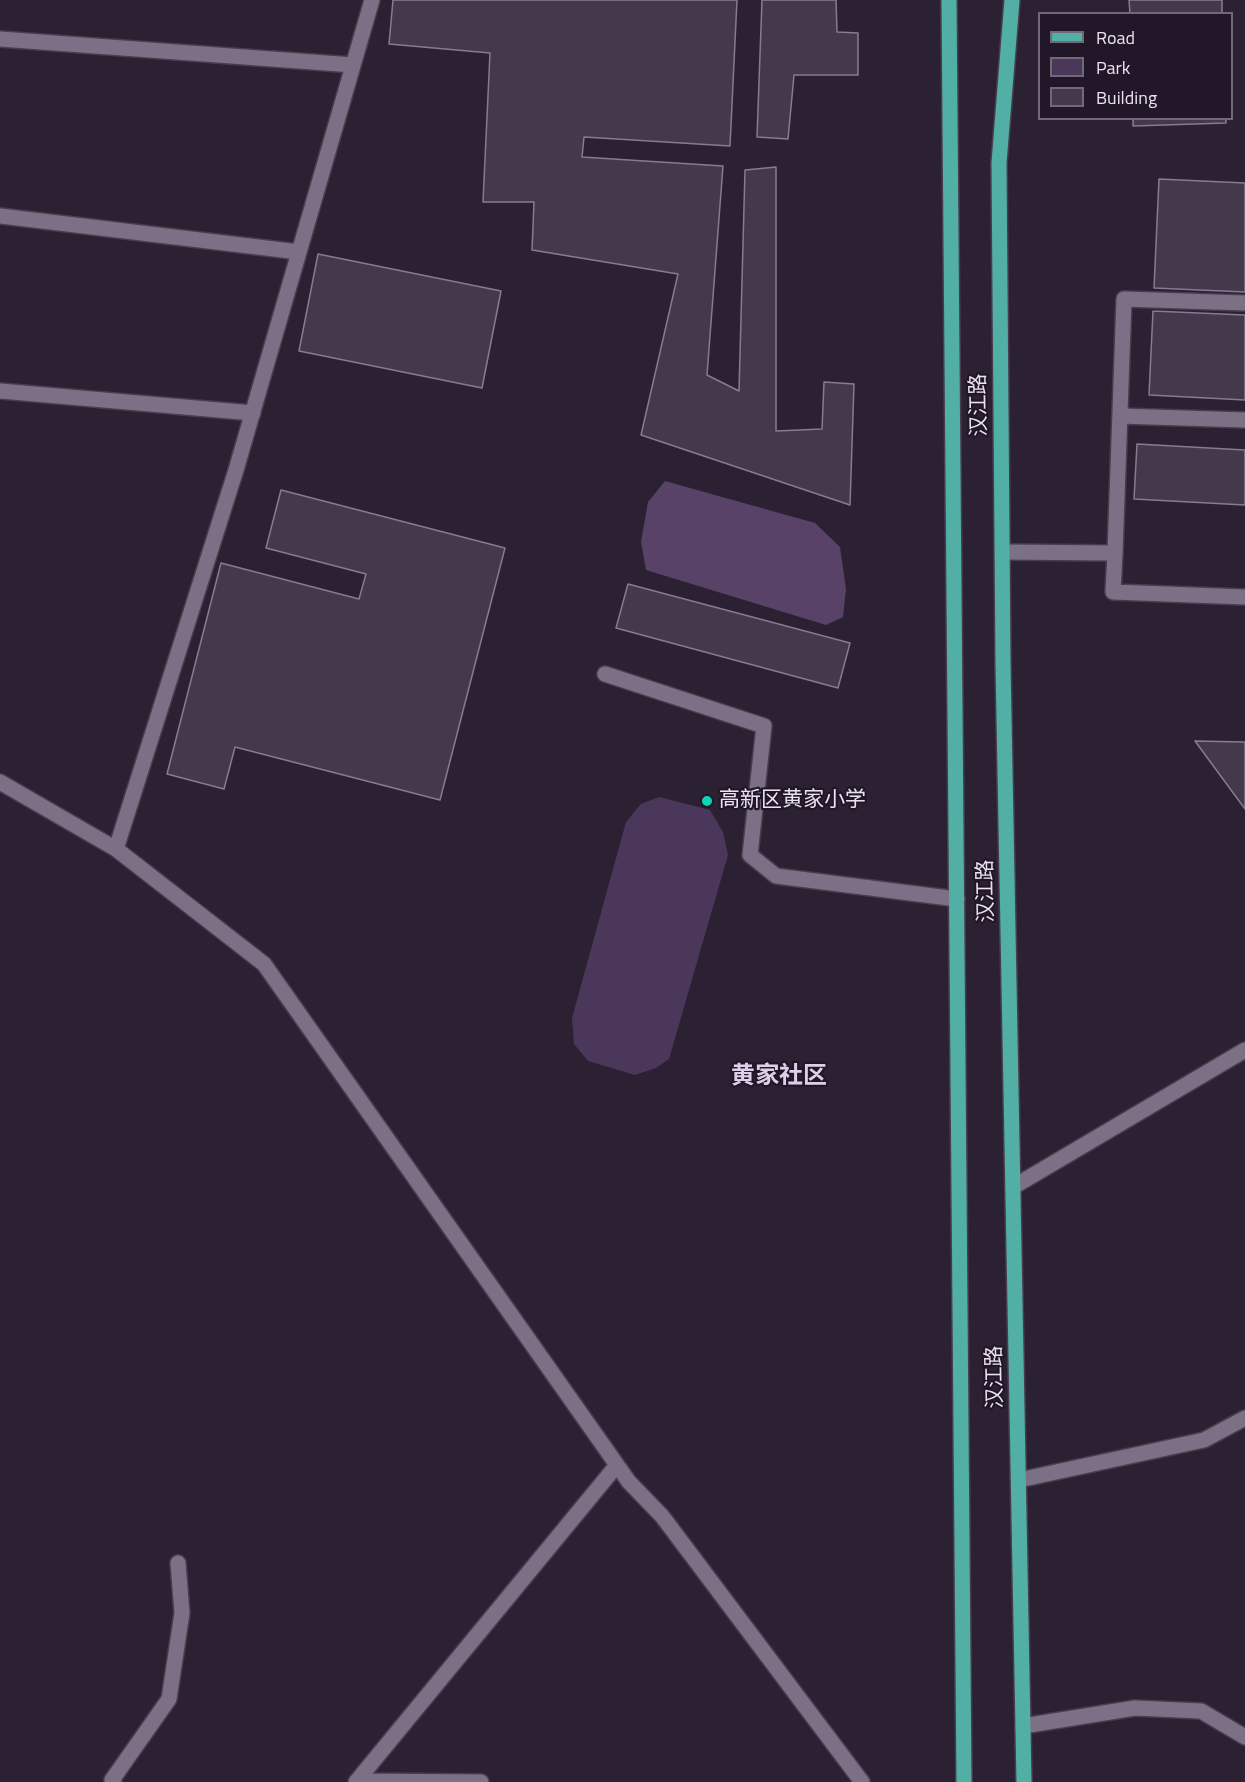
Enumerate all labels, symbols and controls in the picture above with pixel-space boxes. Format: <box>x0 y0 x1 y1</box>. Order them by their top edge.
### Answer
legend <box>1038 12 1233 120</box>
text: Road <box>1096 24 1135 51</box>
text: Park <box>1096 54 1130 81</box>
text: Building <box>1096 84 1157 111</box>
street label: 汉江路 <box>967 373 993 437</box>
place label: 高新区黄家小学 <box>719 788 866 814</box>
marker: 高新区黄家小学 <box>700 794 714 808</box>
street label: 汉江路 <box>974 859 1000 923</box>
district label: 黄家社区 <box>731 1063 827 1091</box>
street label: 汉江路 <box>983 1345 1009 1409</box>

